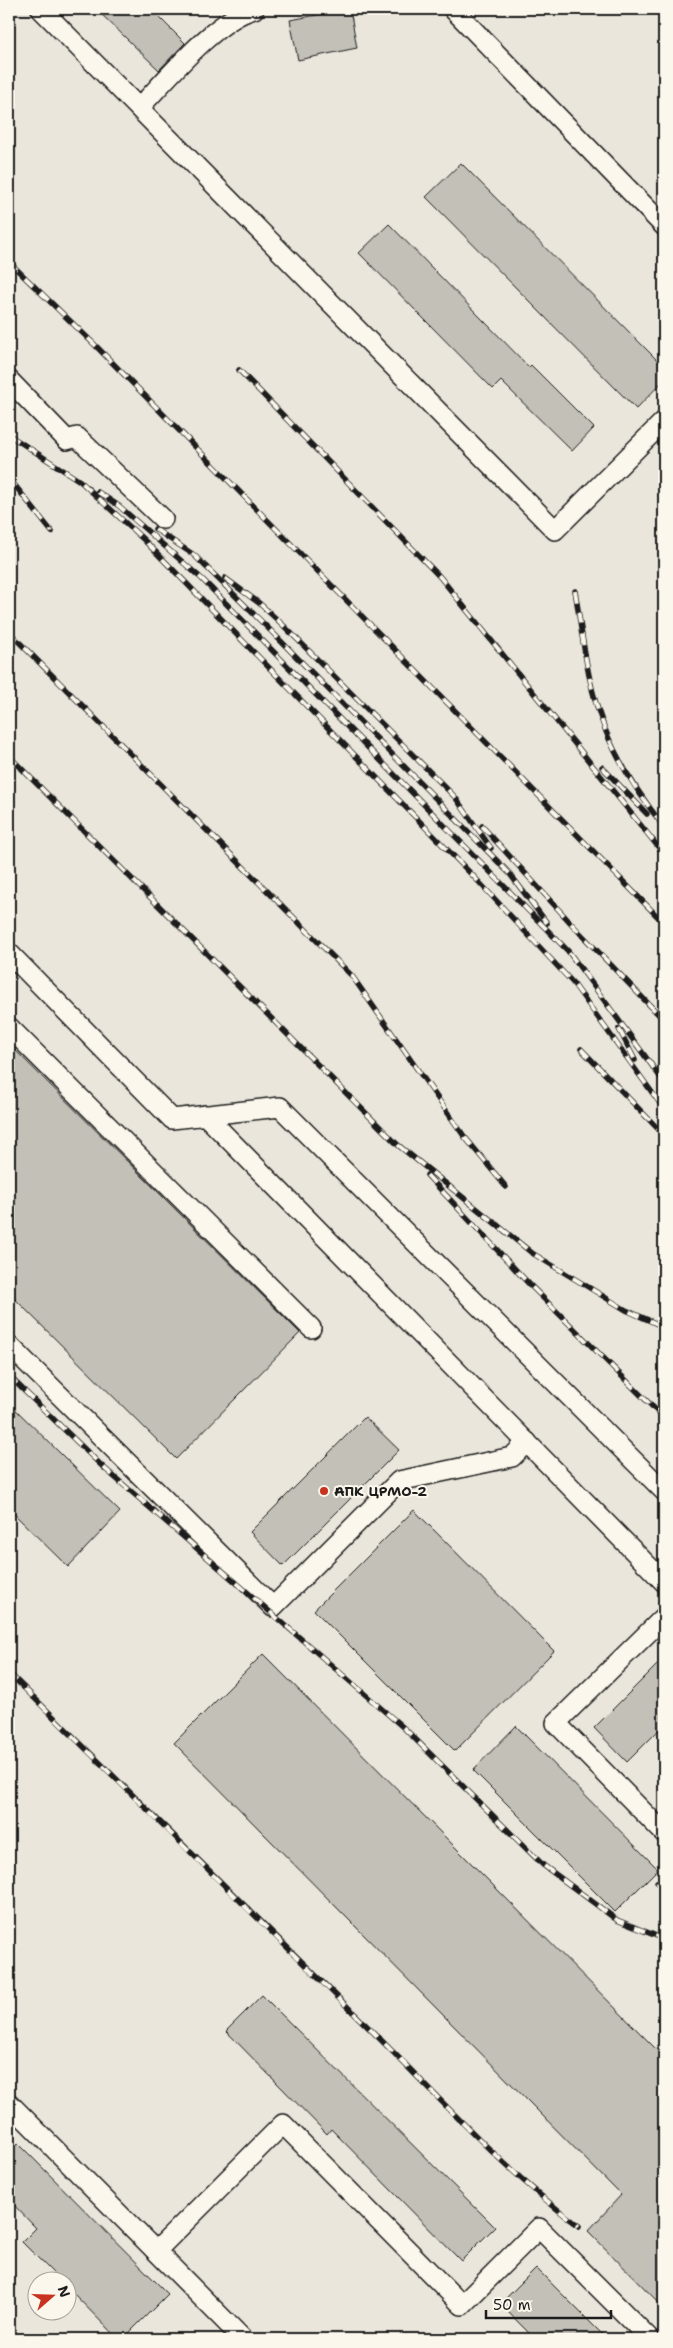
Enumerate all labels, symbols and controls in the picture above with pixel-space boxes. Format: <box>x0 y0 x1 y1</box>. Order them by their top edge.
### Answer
place label: АПК ЦРМО-2 <box>334 1482 427 1500</box>
marker: АПК ЦРМО-2 <box>318 1485 330 1497</box>
north arrow <box>28 2270 78 2320</box>
text: N <box>54 2283 75 2300</box>
scale bar <box>486 2288 610 2320</box>
text: 50 m <box>493 2295 531 2315</box>

